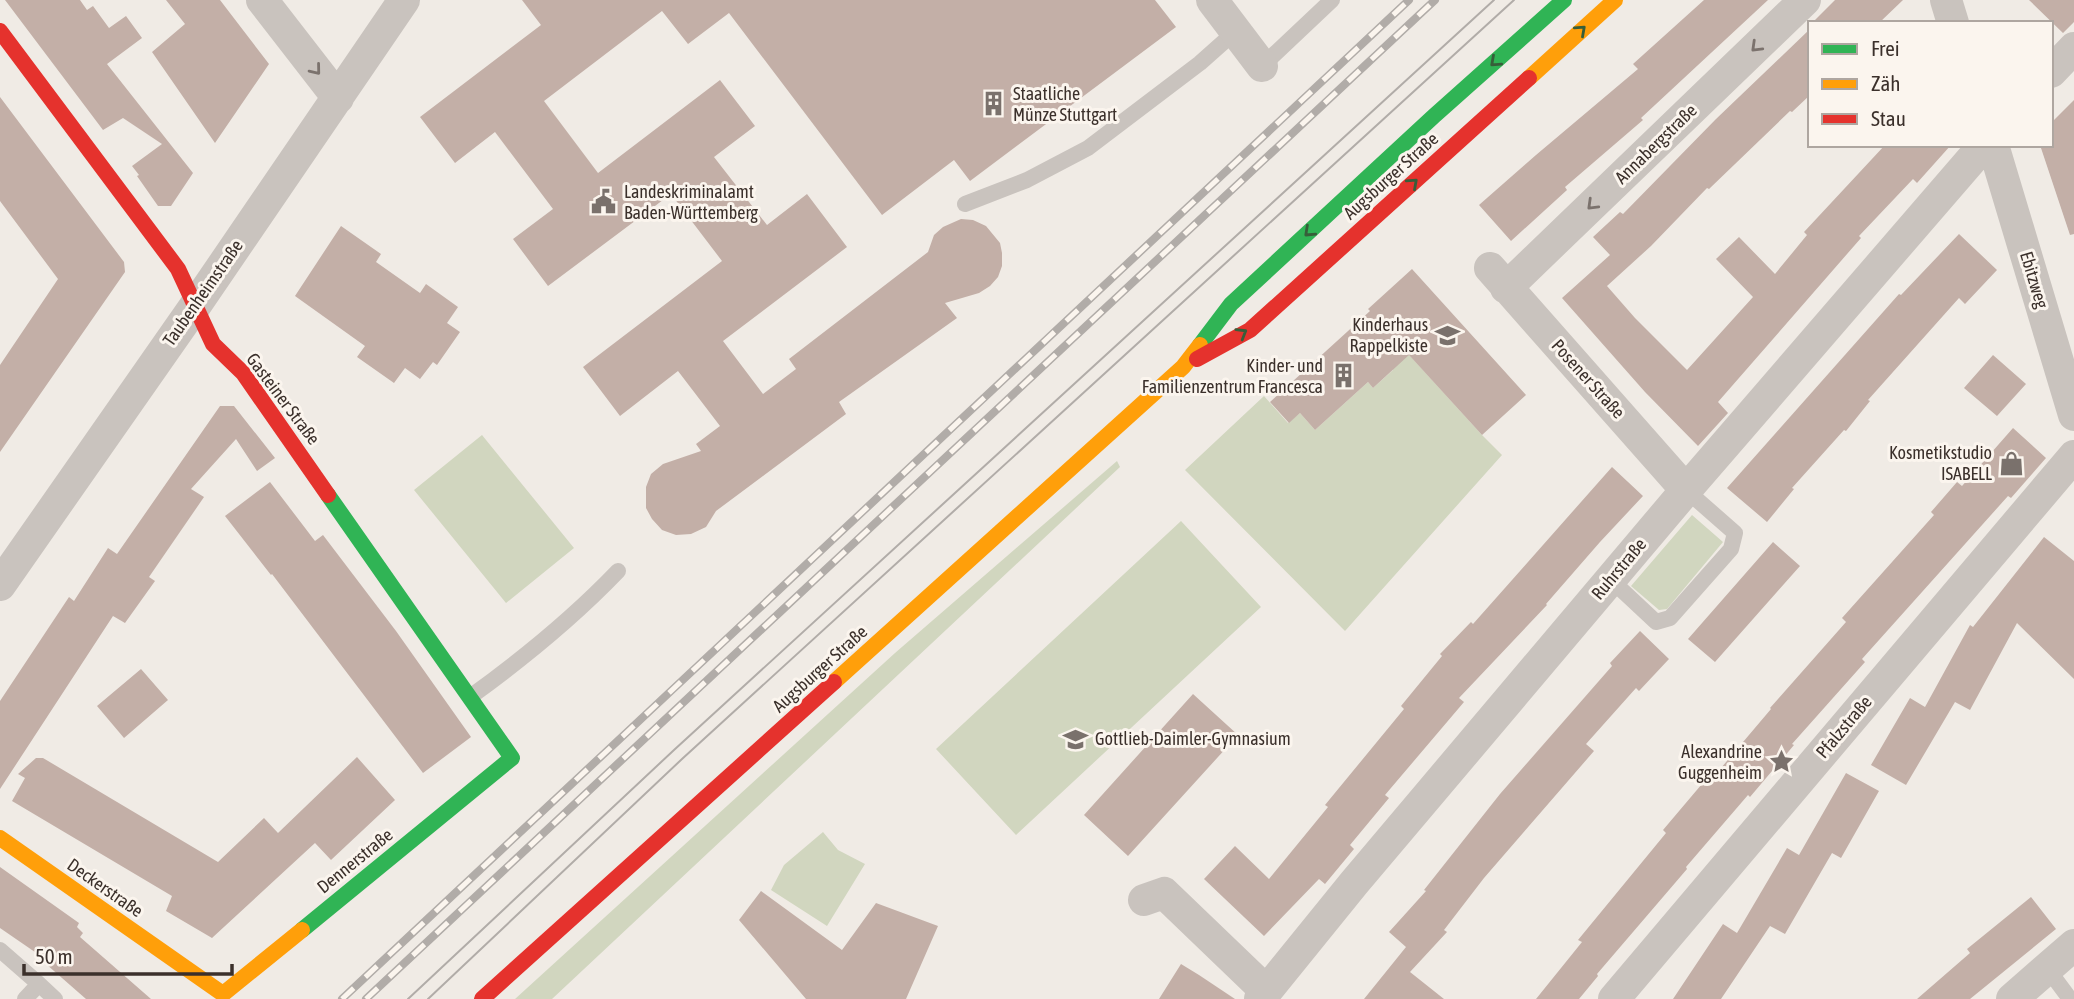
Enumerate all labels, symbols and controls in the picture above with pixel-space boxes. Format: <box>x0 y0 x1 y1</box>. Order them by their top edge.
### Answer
legend <box>1808 21 2053 147</box>
one-way arrow <box>1573 26 1586 39</box>
text: Frei <box>1871 36 1900 60</box>
one-way arrow <box>1751 39 1764 52</box>
one-way arrow <box>1490 54 1503 66</box>
one-way arrow <box>307 62 320 75</box>
text: Zäh <box>1871 71 1900 95</box>
place label: Staatliche Münze Stuttgart <box>1013 83 1117 125</box>
building icon: Staatliche Münze Stuttgart <box>979 90 1007 118</box>
street label: Annabergstraße <box>1610 99 1701 188</box>
text: Stau <box>1871 106 1906 130</box>
street label: Augsburger Straße <box>1339 128 1442 223</box>
one-way arrow <box>1404 179 1417 191</box>
place label: Landeskriminalamt Baden-Württemberg <box>624 181 758 223</box>
public building icon: Landeskriminalamt Baden-Württemberg <box>590 188 618 216</box>
one-way arrow <box>1587 197 1600 210</box>
one-way arrow <box>1304 224 1317 236</box>
street label: Taubenheimstraße <box>158 236 247 350</box>
street label: Ebitzweg <box>2016 249 2053 311</box>
place label: Kinderhaus Rappelkiste <box>1350 314 1428 356</box>
school or university icon: Kinderhaus Rappelkiste <box>1434 321 1462 349</box>
one-way arrow <box>1235 329 1248 342</box>
street label: Posener Straße <box>1547 335 1629 422</box>
street label: Gasteiner Straße <box>242 349 325 449</box>
place label: Kinder- und Familienzentrum Francesca <box>1142 355 1323 397</box>
building icon: Kinder- und Familienzentrum Francesca <box>1329 362 1357 390</box>
place label: Kosmetikstudio ISABELL <box>1889 442 1992 484</box>
shop icon: Kosmetikstudio ISABELL <box>1998 449 2026 477</box>
street label: Ruhrstraße <box>1587 534 1650 603</box>
street label: Augsburger Straße <box>768 621 871 716</box>
street label: Pfalzstraße <box>1811 691 1876 762</box>
school or university icon: Gottlieb-Daimler-Gymnasium <box>1061 725 1089 753</box>
place label: Gottlieb-Daimler-Gymnasium <box>1095 728 1291 749</box>
place label: Alexandrine Guggenheim <box>1678 741 1762 783</box>
place icon: Alexandrine Guggenheim <box>1768 748 1796 776</box>
street label: Dennerstraße <box>313 824 397 897</box>
street label: Deckerstraße <box>63 854 147 921</box>
scale bar <box>24 932 233 976</box>
text: 50 m <box>35 944 73 968</box>

